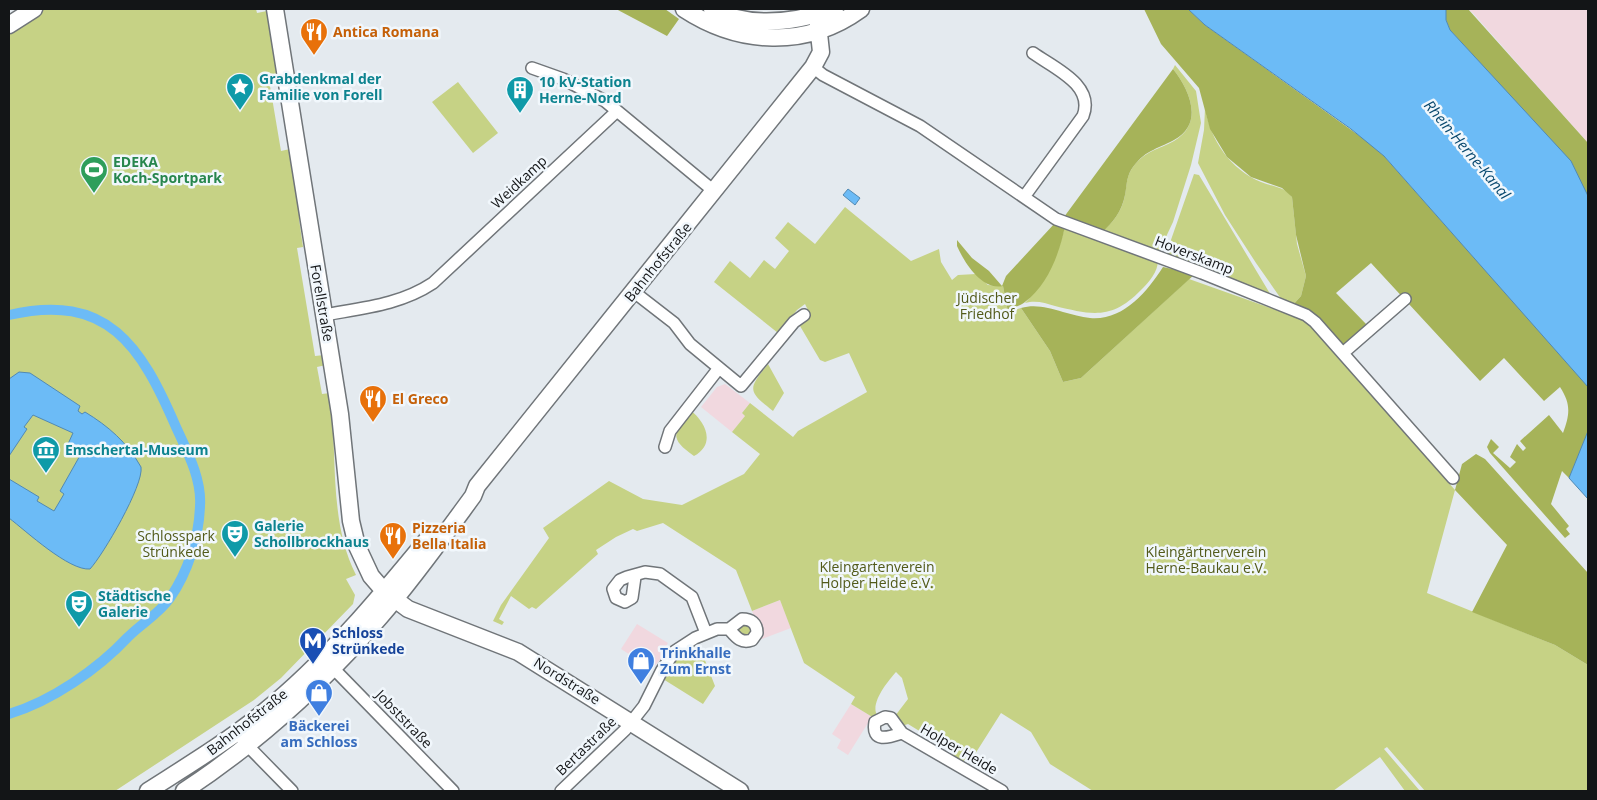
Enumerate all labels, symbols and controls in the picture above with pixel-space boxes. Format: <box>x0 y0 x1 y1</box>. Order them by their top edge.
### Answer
restaurant icon: Antica Romana <box>299 17 329 56</box>
place label: Antica Romana <box>333 22 439 41</box>
place label: Grabdenkmal der Familie von Forell <box>259 69 383 104</box>
place icon: Grabdenkmal der Familie von Forell <box>225 72 255 111</box>
place label: 10 kV-Station Herne-Nord <box>539 72 631 107</box>
building icon: 10 kV-Station Herne-Nord <box>505 75 535 114</box>
water label: Rhein-Herne-Kanal <box>1420 95 1516 204</box>
street label: Weidkamp <box>487 151 551 212</box>
place label: EDEKA Koch-Sportpark <box>113 152 222 187</box>
sports icon: EDEKA Koch-Sportpark <box>79 155 109 194</box>
street label: Bahnhofstraße <box>620 218 696 306</box>
street label: Hoverskamp <box>1152 231 1236 278</box>
street label: Forellstraße <box>306 263 339 343</box>
park label: Jüdischer Friedhof <box>955 288 1017 323</box>
restaurant icon: El Greco <box>358 384 388 423</box>
place label: El Greco <box>392 389 449 408</box>
museum icon: Emschertal-Museum <box>31 435 61 474</box>
place label: Emschertal-Museum <box>65 440 208 459</box>
place label: Galerie Schollbrockhaus <box>254 516 369 551</box>
place label: Pizzeria Bella Italia <box>412 518 486 553</box>
theatre icon: Galerie Schollbrockhaus <box>220 519 250 558</box>
restaurant icon: Pizzeria Bella Italia <box>378 521 408 560</box>
park label: Schlosspark Strünkede <box>137 526 215 561</box>
park label: Kleingärtnerverein Herne-Baukau e.V. <box>1145 542 1267 577</box>
park label: Kleingartenverein Holper Heide e.V. <box>819 557 935 592</box>
place label: Städtische Galerie <box>98 586 171 621</box>
theatre icon: Städtische Galerie <box>64 589 94 628</box>
place label: Schloss Strünkede <box>332 623 405 658</box>
metro station icon: Schloss Strünkede <box>298 626 328 665</box>
place label: Trinkhalle Zum Ernst <box>660 643 731 678</box>
shop icon: Trinkhalle Zum Ernst <box>626 646 656 685</box>
street label: Nordstraße <box>530 653 604 709</box>
shop icon: Bäckerei am Schloss <box>304 678 334 717</box>
street label: Bahnhofstraße <box>202 684 291 759</box>
street label: Jobststraße <box>370 684 437 752</box>
street label: Bertastraße <box>551 712 620 779</box>
place label: Bäckerei am Schloss <box>281 716 357 751</box>
street label: Holper Heide <box>917 719 1001 778</box>

